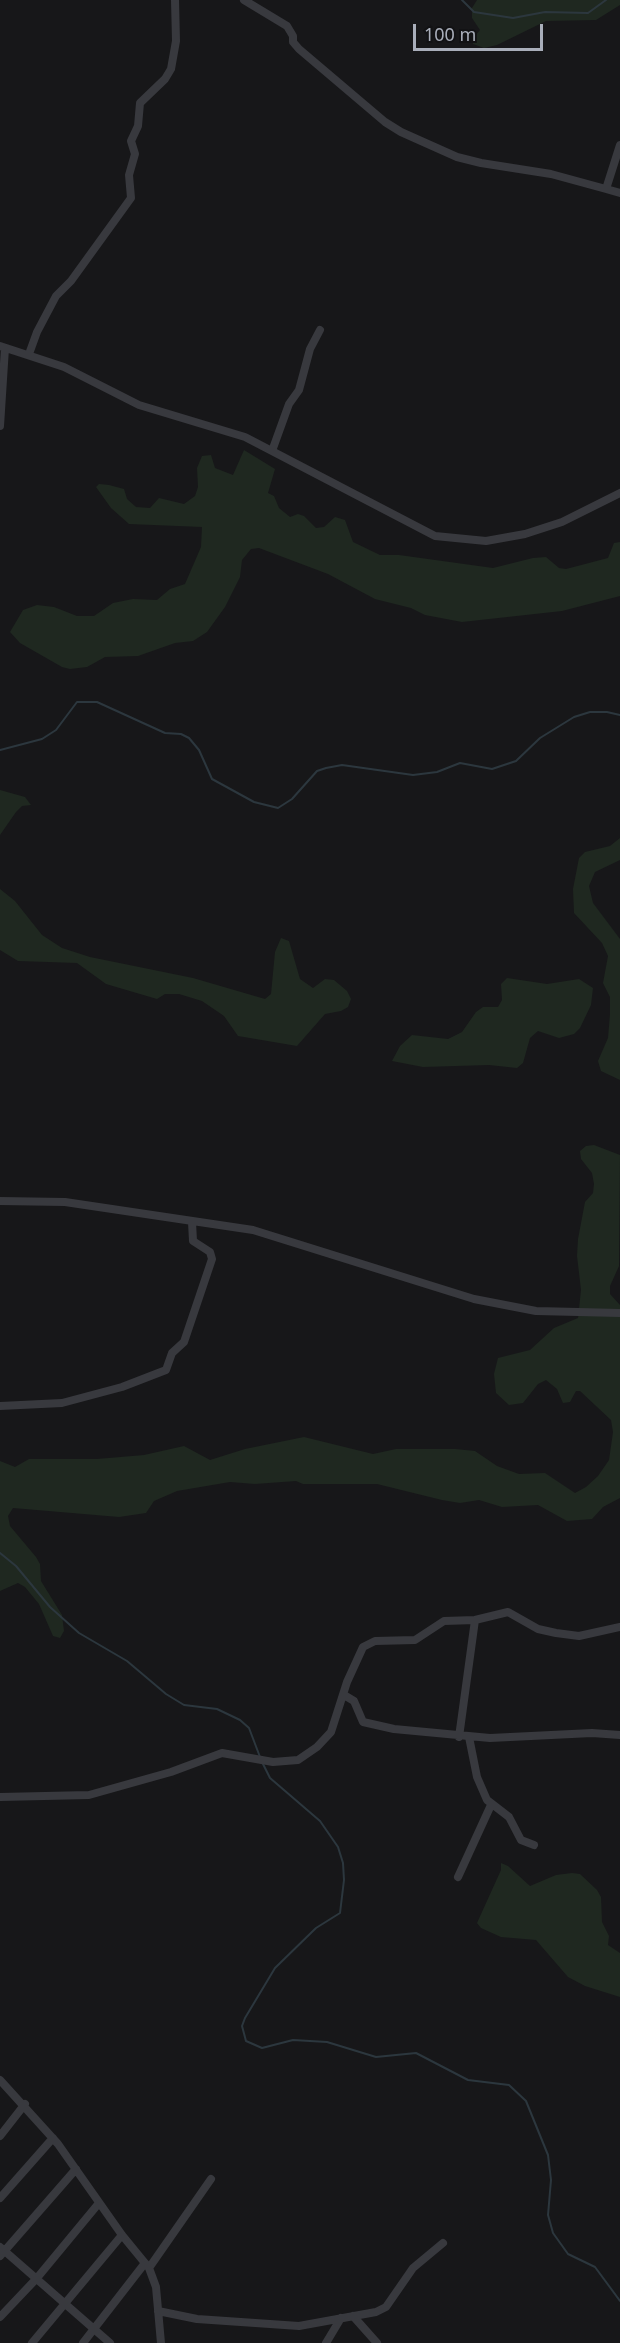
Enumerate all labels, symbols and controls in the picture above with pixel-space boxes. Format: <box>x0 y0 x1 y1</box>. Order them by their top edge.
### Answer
scale bar <box>416 12 546 50</box>
text: 100 m <box>424 22 476 46</box>

